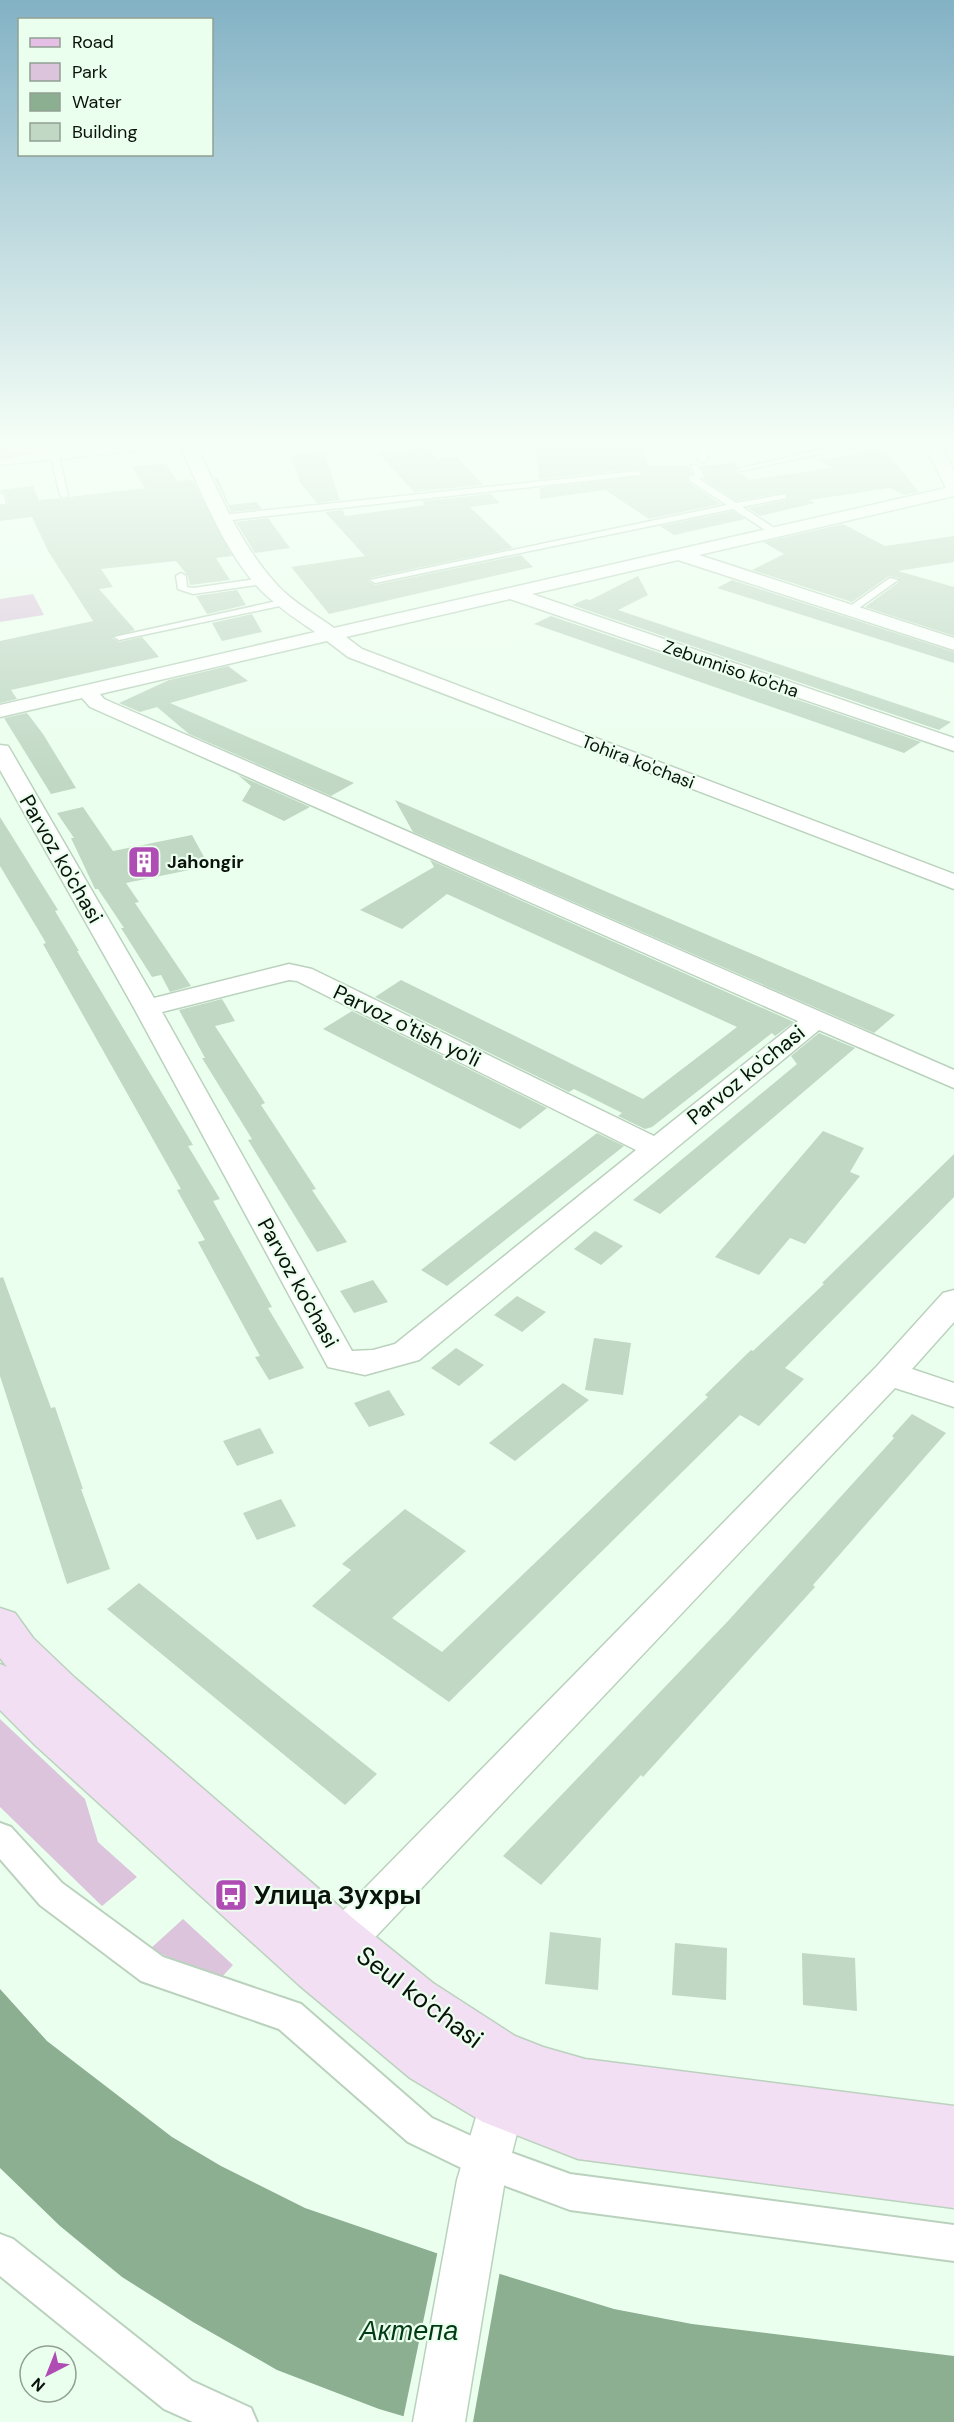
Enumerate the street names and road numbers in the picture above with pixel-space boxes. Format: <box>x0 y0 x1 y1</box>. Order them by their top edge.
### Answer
street label: Zebunniso ko'cha <box>660 635 802 703</box>
street label: Tohira ko'chasi <box>578 729 698 795</box>
street label: Parvoz ko'chasi <box>13 790 109 928</box>
street label: Parvoz o'tish yo'li <box>329 978 485 1074</box>
street label: Parvoz ko'chasi <box>681 1019 811 1131</box>
street label: Parvoz ko'chasi <box>251 1213 345 1353</box>
street label: Seul ko'chasi <box>350 1938 490 2056</box>

